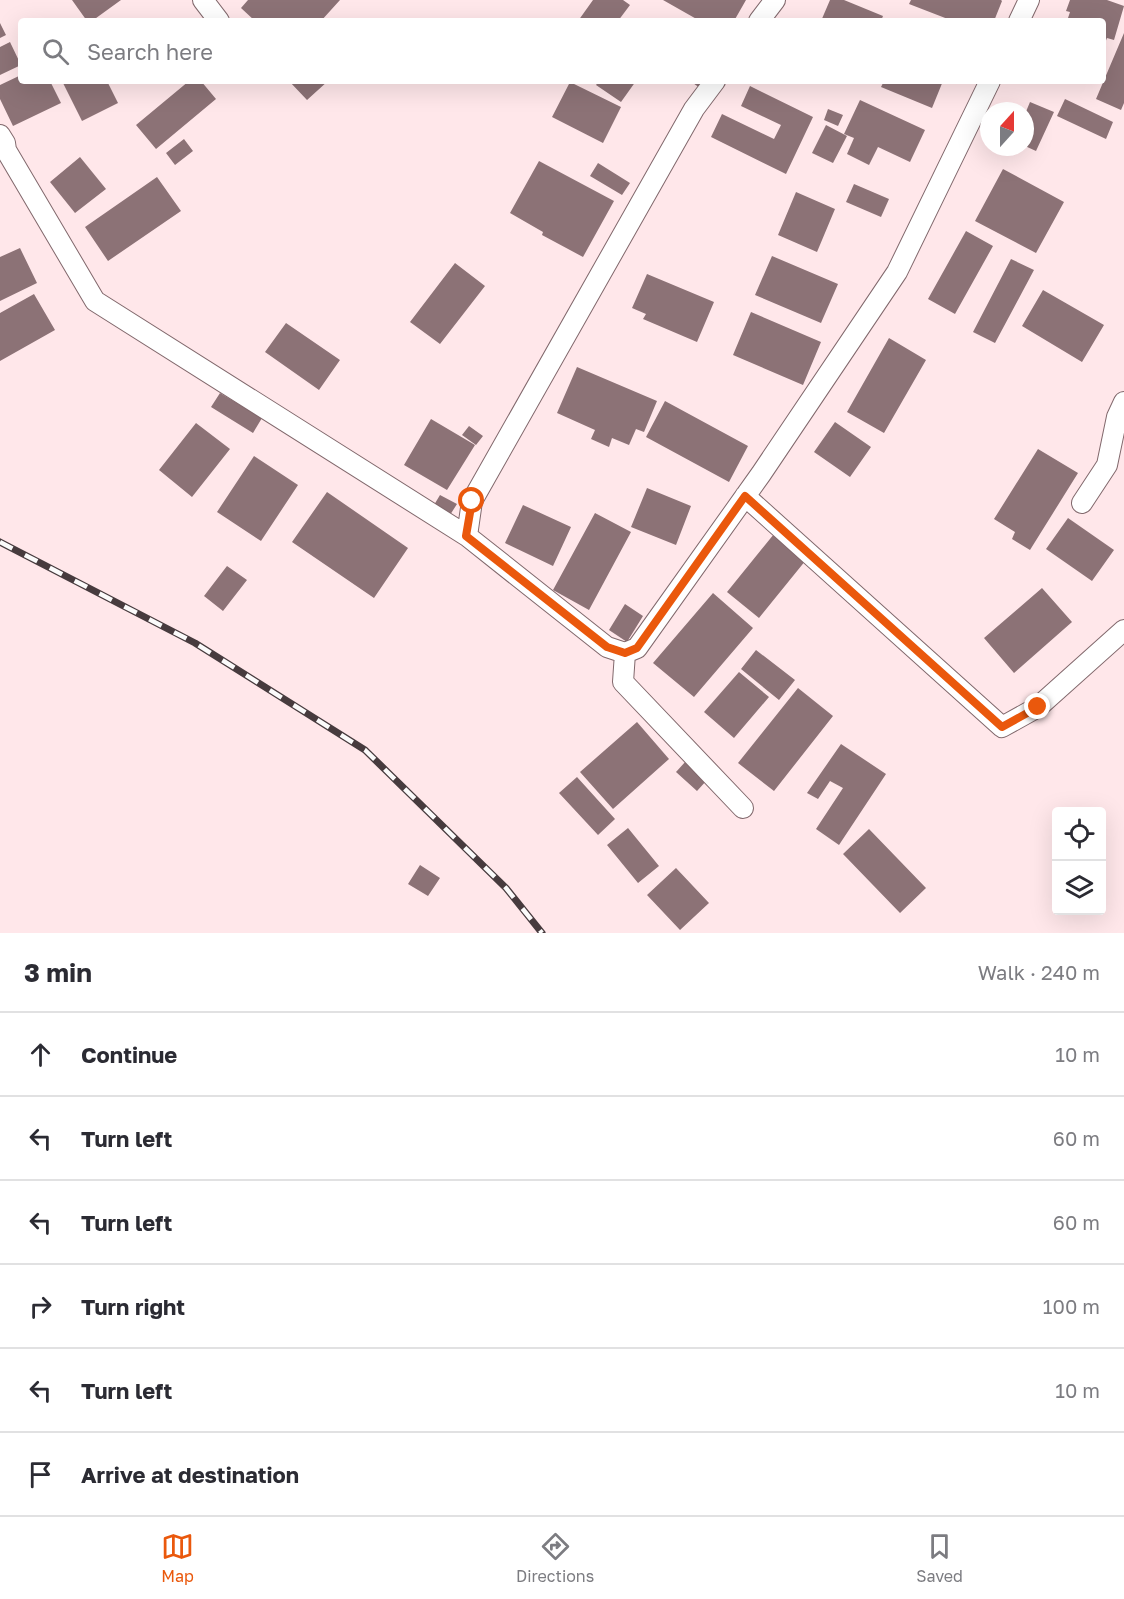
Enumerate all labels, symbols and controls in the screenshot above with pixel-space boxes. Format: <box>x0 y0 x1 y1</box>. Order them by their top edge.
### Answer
search box <box>18 18 1106 84</box>
icon: search <box>39 35 72 68</box>
text: Search here <box>87 38 213 65</box>
north arrow <box>980 102 1034 156</box>
route start <box>458 487 484 513</box>
route end <box>1024 693 1050 719</box>
map controls <box>1052 807 1106 915</box>
button: locate <box>1052 807 1106 861</box>
button: layers <box>1052 861 1106 915</box>
text: 3 min <box>24 957 92 988</box>
text: Walk · 240 m <box>978 960 1100 984</box>
icon: ahead <box>24 1038 57 1071</box>
text: Continue <box>81 1041 177 1068</box>
text: 10 m <box>1055 1042 1100 1066</box>
icon: left <box>24 1122 57 1155</box>
text: Turn left <box>81 1125 172 1152</box>
text: 60 m <box>1053 1126 1100 1150</box>
icon: left <box>24 1206 57 1239</box>
text: Turn left <box>81 1209 172 1236</box>
text: 60 m <box>1053 1210 1100 1234</box>
icon: right <box>24 1290 57 1323</box>
text: Turn right <box>81 1293 185 1320</box>
text: 100 m <box>1043 1294 1100 1318</box>
icon: left <box>24 1374 57 1407</box>
text: Turn left <box>81 1377 172 1404</box>
text: 10 m <box>1055 1378 1100 1402</box>
icon: arrive <box>24 1458 57 1491</box>
text: Arrive at destination <box>81 1461 299 1488</box>
tab: Map <box>161 1530 194 1586</box>
tab: Directions <box>516 1530 594 1586</box>
tab: Saved <box>916 1530 963 1586</box>

